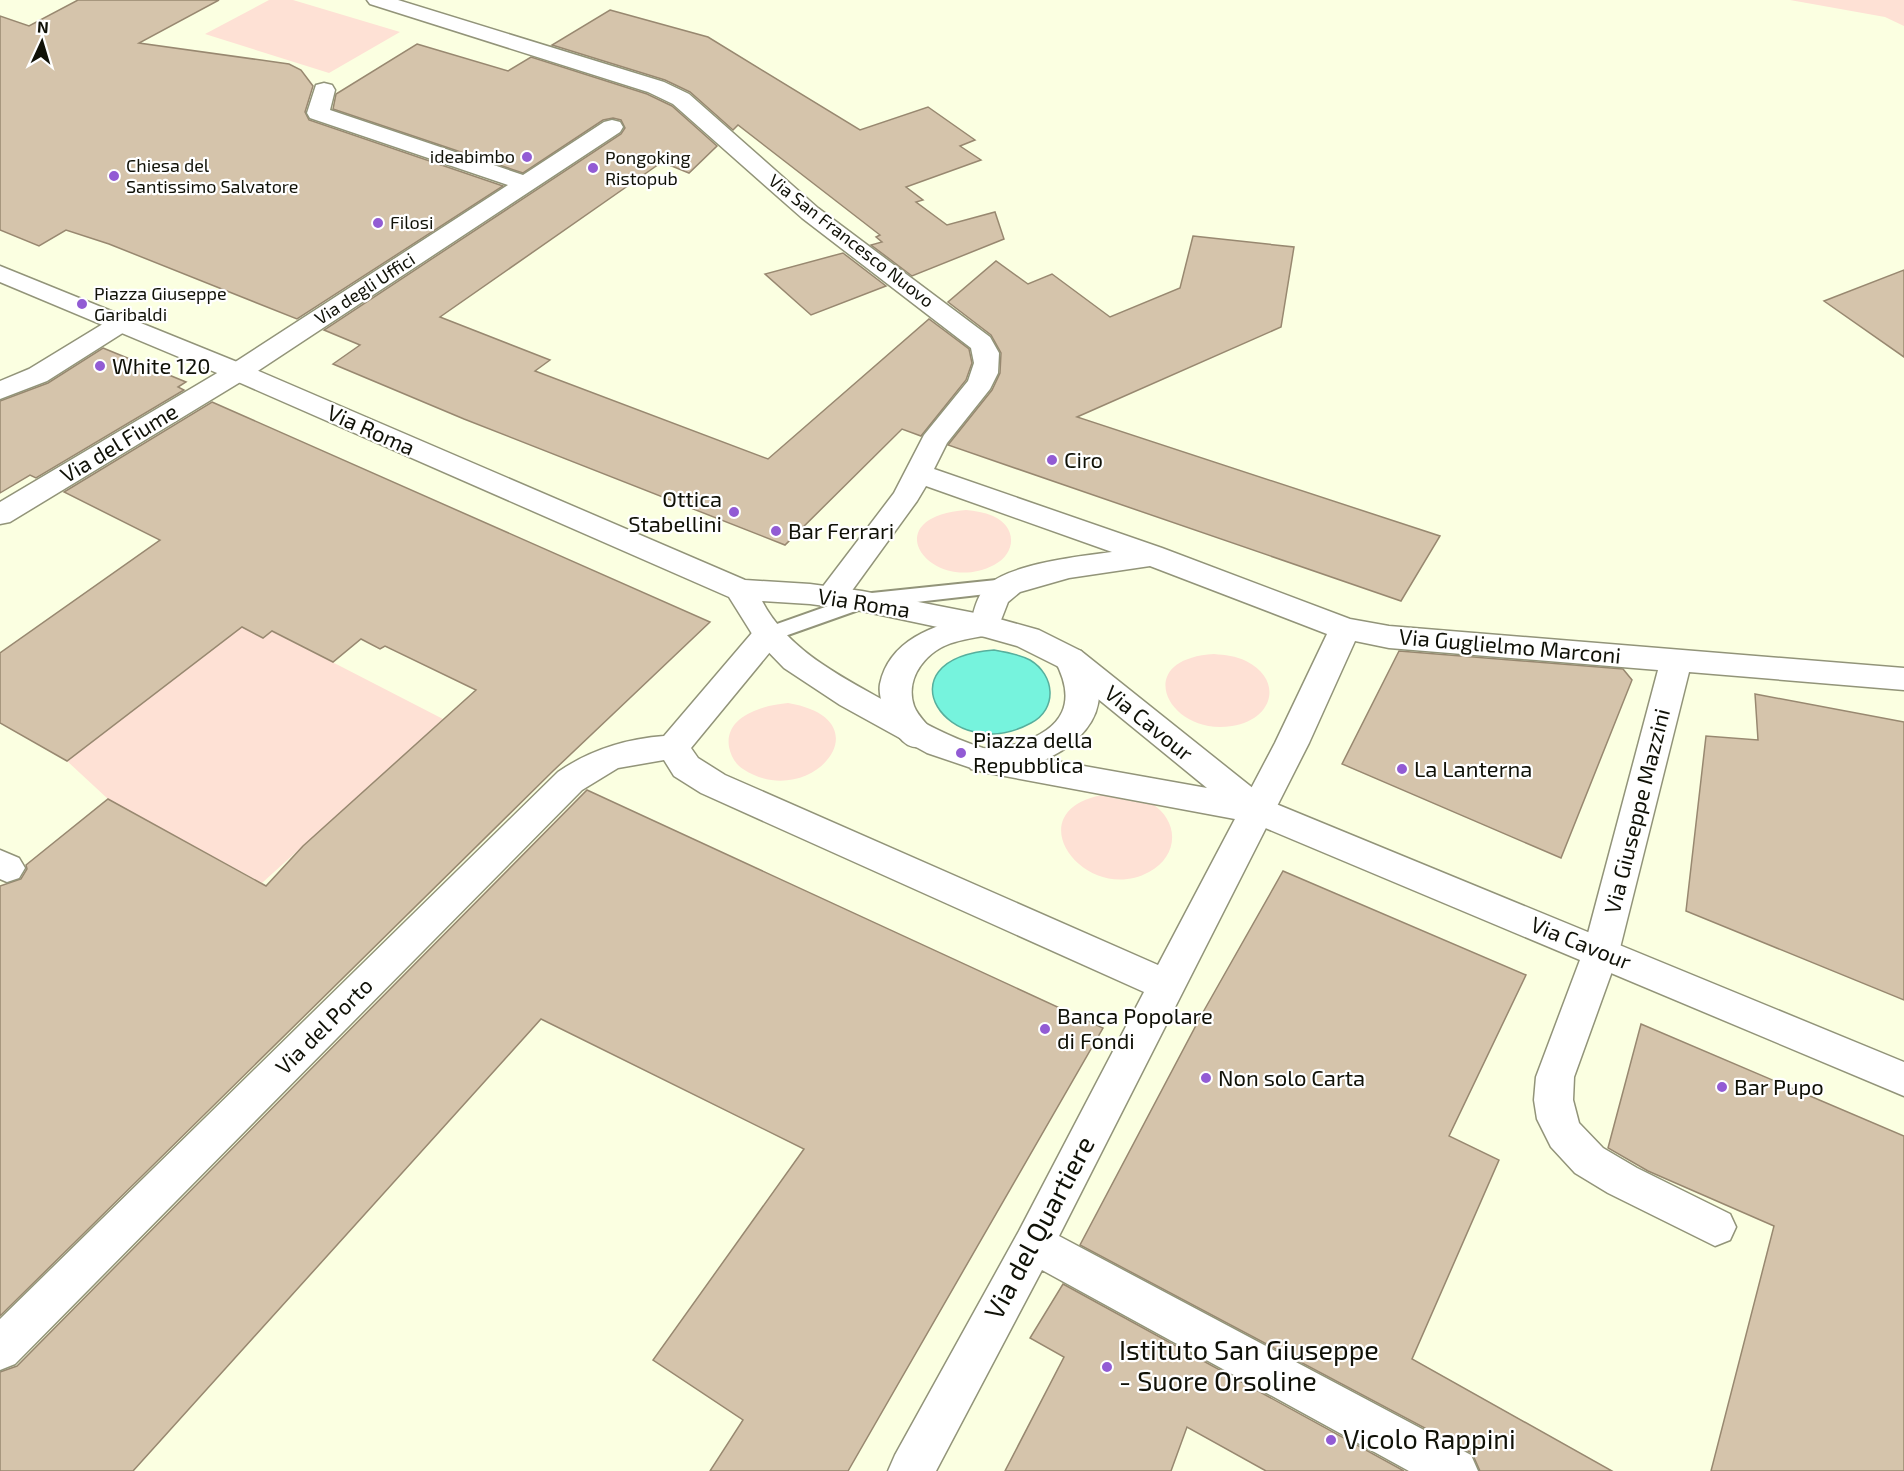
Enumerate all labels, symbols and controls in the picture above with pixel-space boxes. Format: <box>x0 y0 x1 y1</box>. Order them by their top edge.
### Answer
north arrow <box>12 12 72 72</box>
text: N <box>37 17 50 36</box>
place label: ideabimbo <box>430 145 515 167</box>
place label: Pongoking Ristopub <box>605 146 691 189</box>
marker: ideabimbo <box>520 150 534 164</box>
place label: Chiesa del Santissimo Salvatore <box>126 154 299 197</box>
marker: Pongoking Ristopub <box>586 161 600 175</box>
marker: Chiesa del Santissimo Salvatore <box>107 169 121 183</box>
street label: Via San Francesco Nuovo <box>765 169 939 312</box>
place label: Filosi <box>390 211 433 233</box>
marker: Filosi <box>371 216 385 230</box>
street label: Via degli Uffici <box>310 248 419 329</box>
place label: Piazza Giuseppe Garibaldi <box>94 282 227 325</box>
marker: Piazza Giuseppe Garibaldi <box>75 297 89 311</box>
place label: White 120 <box>112 352 211 378</box>
marker: White 120 <box>93 359 107 373</box>
street label: Via del Fiume <box>55 397 182 487</box>
street label: Via Roma <box>324 398 419 460</box>
place label: Ciro <box>1064 446 1103 472</box>
marker: Ciro <box>1045 453 1059 467</box>
place label: Ottica Stabellini <box>628 485 722 536</box>
marker: Ottica Stabellini <box>727 505 741 519</box>
place label: Bar Ferrari <box>788 517 894 543</box>
marker: Bar Ferrari <box>769 524 783 538</box>
street label: Via Roma <box>816 582 912 622</box>
street label: Via Guglielmo Marconi <box>1398 622 1622 668</box>
street label: Via Cavour <box>1100 679 1199 766</box>
street label: Via Giuseppe Mazzini <box>1598 706 1674 916</box>
place label: Piazza della Repubblica <box>973 726 1093 777</box>
marker: Piazza della Repubblica <box>954 746 968 760</box>
place label: La Lanterna <box>1414 755 1532 781</box>
marker: La Lanterna <box>1395 762 1409 776</box>
street label: Via Cavour <box>1527 910 1635 974</box>
street label: Via del Porto <box>269 971 377 1079</box>
place label: Banca Popolare di Fondi <box>1057 1002 1213 1053</box>
marker: Banca Popolare di Fondi <box>1038 1022 1052 1036</box>
place label: Non solo Carta <box>1218 1064 1365 1090</box>
marker: Non solo Carta <box>1199 1071 1213 1085</box>
place label: Bar Pupo <box>1734 1073 1824 1099</box>
marker: Bar Pupo <box>1715 1080 1729 1094</box>
street label: Via del Quartiere <box>976 1130 1101 1325</box>
place label: Istituto San Giuseppe - Suore Orsoline <box>1119 1333 1379 1396</box>
marker: Istituto San Giuseppe - Suore Orsoline <box>1100 1360 1114 1374</box>
place label: Vicolo Rappini <box>1343 1422 1516 1455</box>
marker: Vicolo Rappini <box>1324 1433 1338 1447</box>

